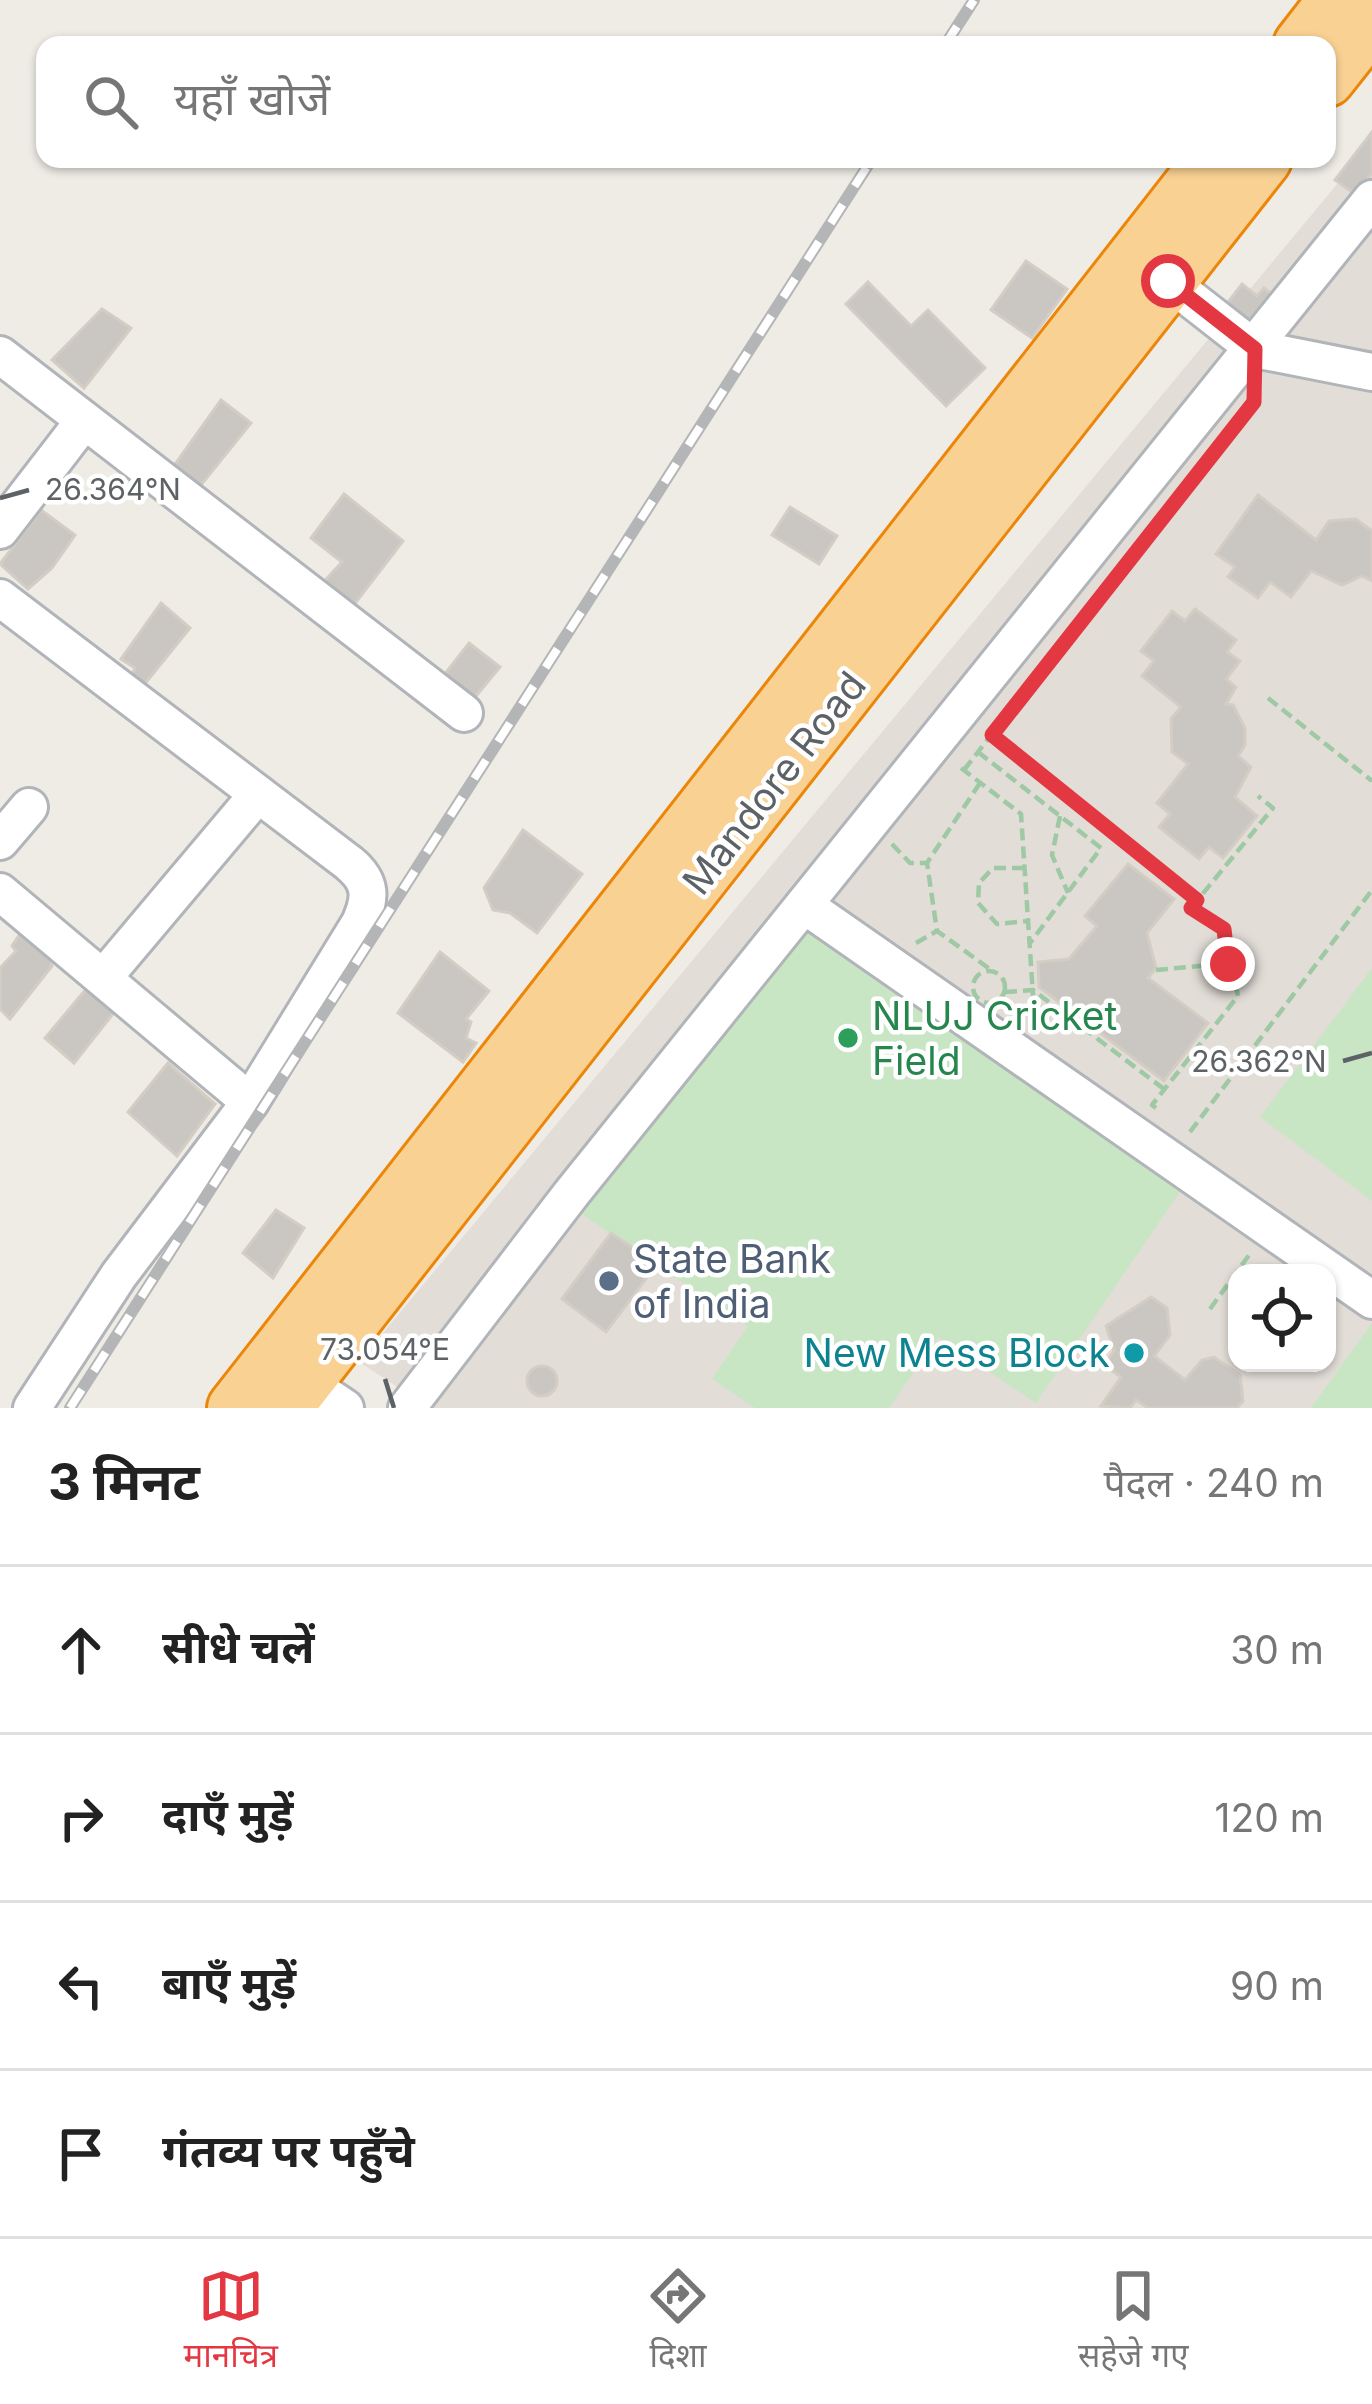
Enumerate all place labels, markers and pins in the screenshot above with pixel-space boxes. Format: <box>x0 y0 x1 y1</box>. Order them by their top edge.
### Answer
place label: NLUJ Cricket Field <box>872 992 1117 1084</box>
marker: NLUJ Cricket Field <box>835 1025 861 1051</box>
place label: State Bank of India <box>633 1235 831 1327</box>
marker: State Bank of India <box>596 1268 622 1294</box>
place label: New Mess Block <box>804 1329 1110 1376</box>
marker: New Mess Block <box>1121 1340 1147 1366</box>

